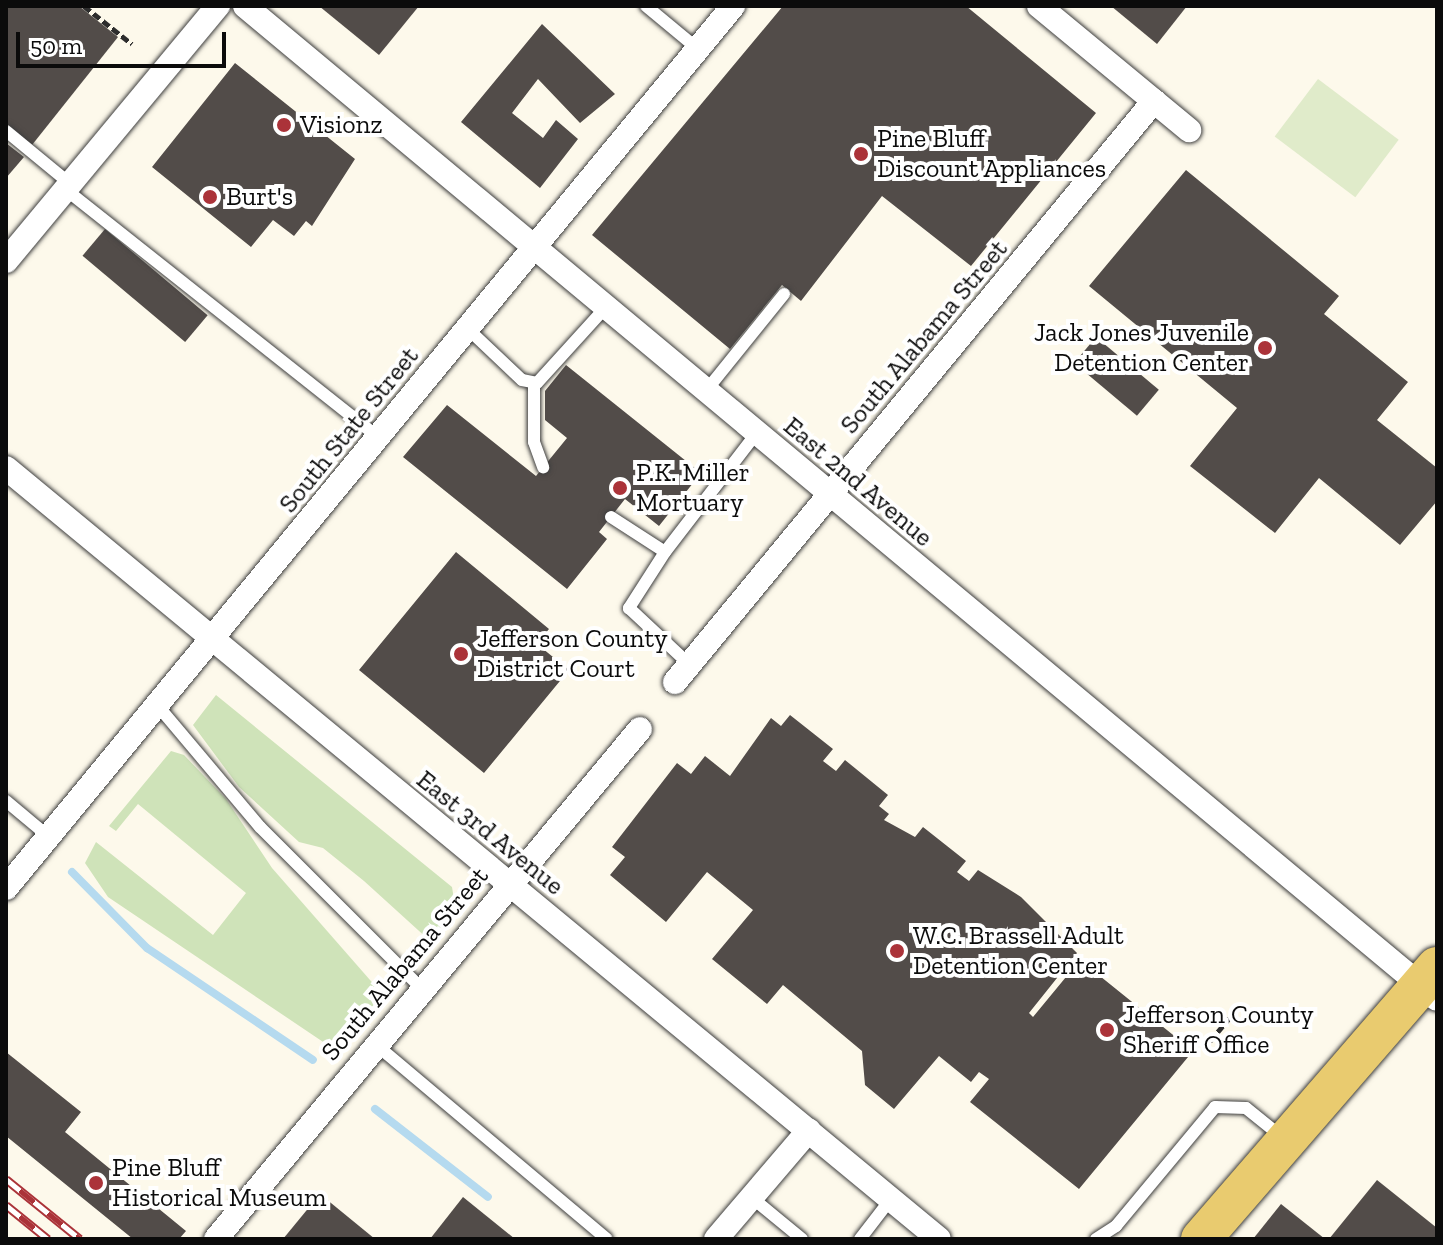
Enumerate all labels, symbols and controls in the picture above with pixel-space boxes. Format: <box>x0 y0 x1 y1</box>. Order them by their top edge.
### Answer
scale bar <box>20 16 230 66</box>
text: 50 m <box>30 31 82 60</box>
place label: Visionz <box>300 109 383 141</box>
marker: Visionz <box>275 116 293 134</box>
place label: Pine Bluff Discount Appliances <box>877 123 1107 184</box>
marker: Pine Bluff Discount Appliances <box>852 145 870 163</box>
place label: Burt's <box>226 181 293 213</box>
marker: Burt's <box>201 188 219 206</box>
street label: South Alabama Street <box>834 233 1014 441</box>
place label: Jack Jones Juvenile Detention Center <box>1033 317 1249 378</box>
marker: Jack Jones Juvenile Detention Center <box>1256 339 1274 357</box>
street label: South State Street <box>273 341 425 519</box>
street label: East 2nd Avenue <box>777 410 939 554</box>
place label: P.K. Miller Mortuary <box>636 457 750 518</box>
marker: P.K. Miller Mortuary <box>611 479 629 497</box>
place label: Jefferson County District Court <box>477 623 667 684</box>
marker: Jefferson County District Court <box>452 645 470 663</box>
street label: East 3rd Avenue <box>410 764 570 902</box>
street label: South Alabama Street <box>315 860 495 1068</box>
place label: W.C. Brassell Adult Detention Center <box>913 920 1124 982</box>
marker: W.C. Brassell Adult Detention Center <box>888 942 906 960</box>
place label: Jefferson County Sheriff Office <box>1123 999 1313 1060</box>
marker: Jefferson County Sheriff Office <box>1098 1021 1116 1039</box>
place label: Pine Bluff Historical Museum <box>112 1152 326 1214</box>
marker: Pine Bluff Historical Museum <box>87 1174 105 1192</box>

